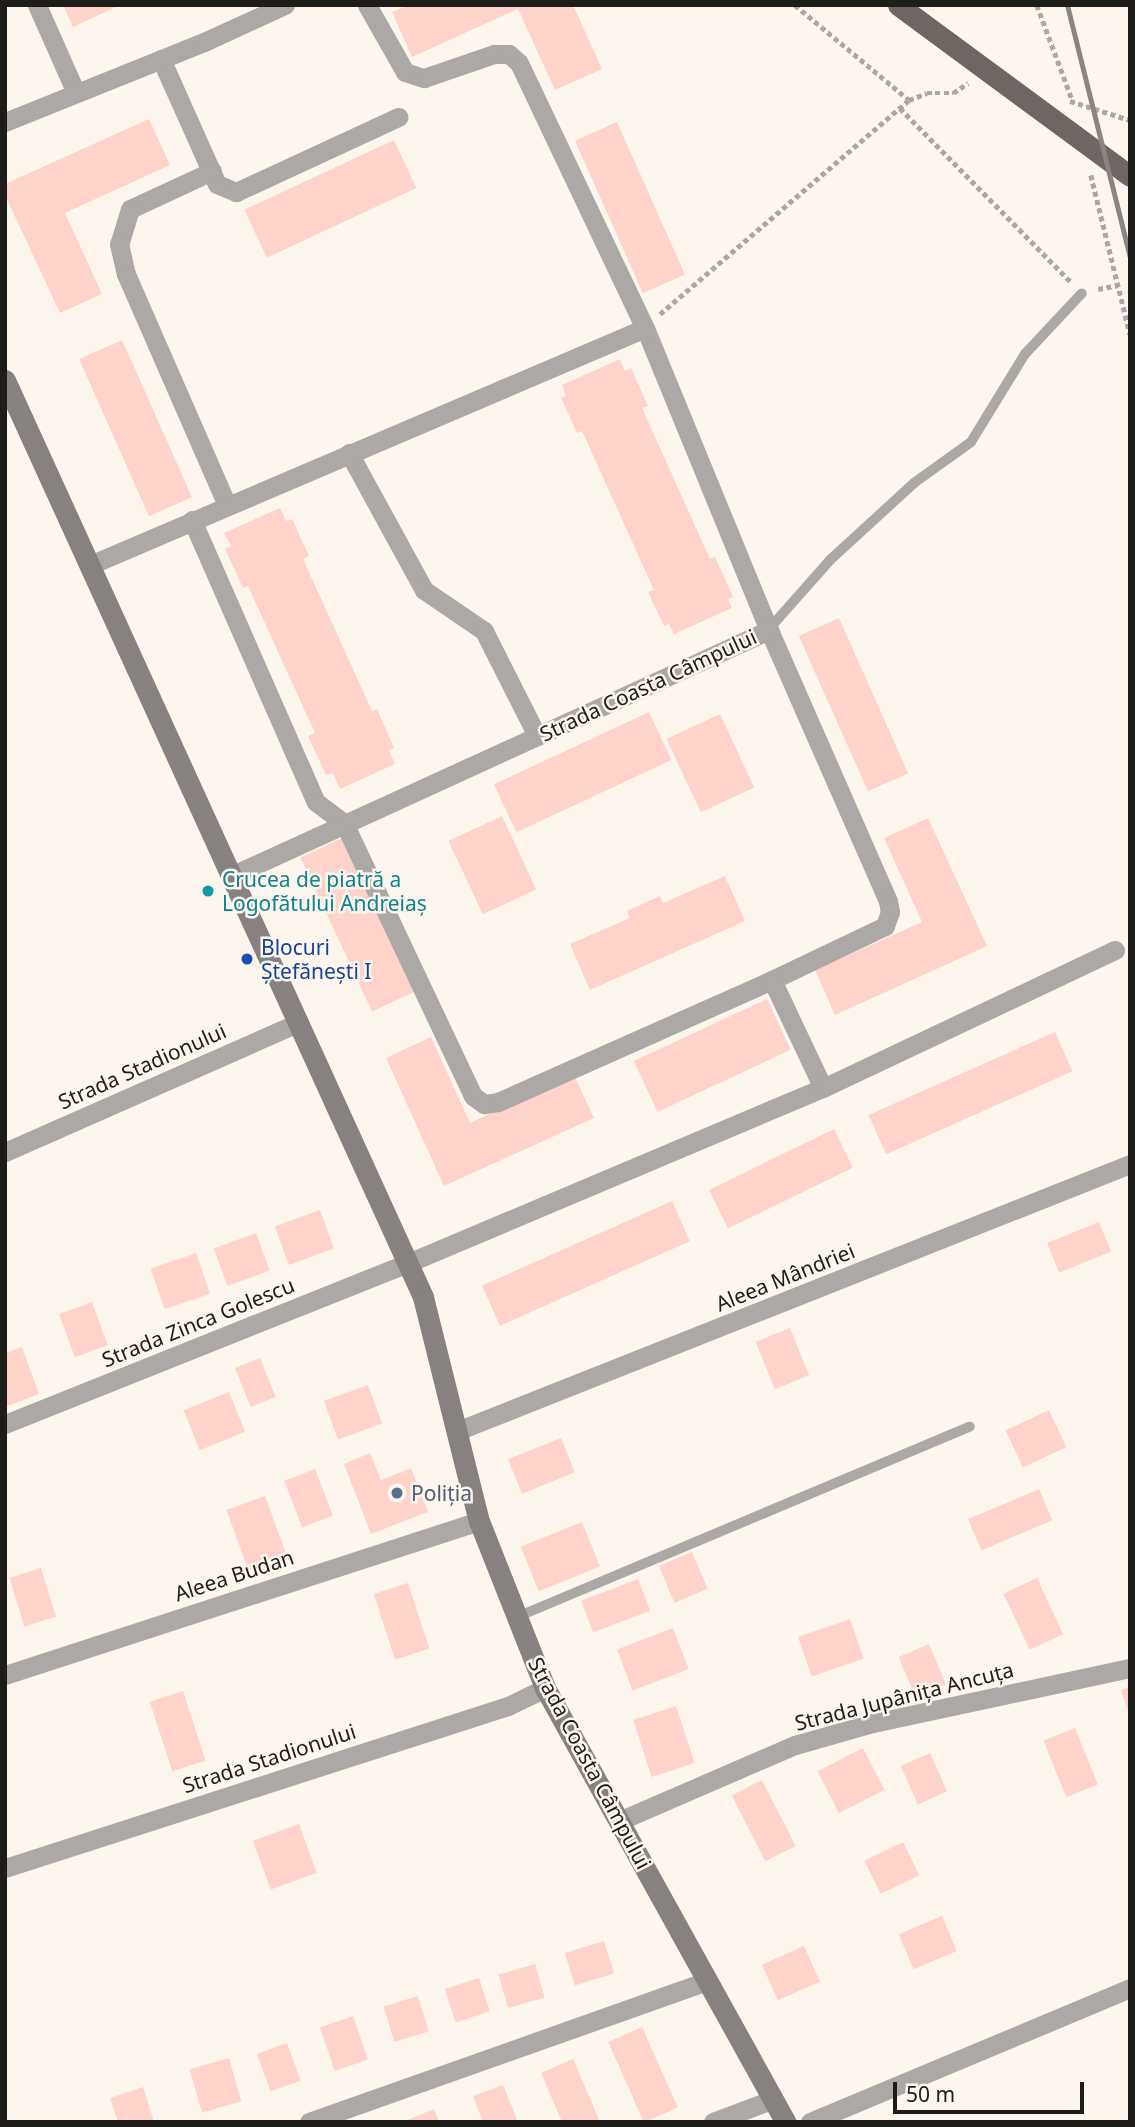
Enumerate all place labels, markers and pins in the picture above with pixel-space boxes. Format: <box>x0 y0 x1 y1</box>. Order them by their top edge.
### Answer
place label: Crucea de piatră a Logofătului Andreiaș <box>222 866 427 916</box>
marker: Crucea de piatră a Logofătului Andreiaș <box>200 883 216 899</box>
place label: Blocuri Ștefănești I <box>261 934 371 984</box>
marker: Blocuri Ștefănești I <box>239 951 255 967</box>
place label: Poliția <box>411 1480 472 1506</box>
marker: Poliția <box>389 1485 405 1501</box>

